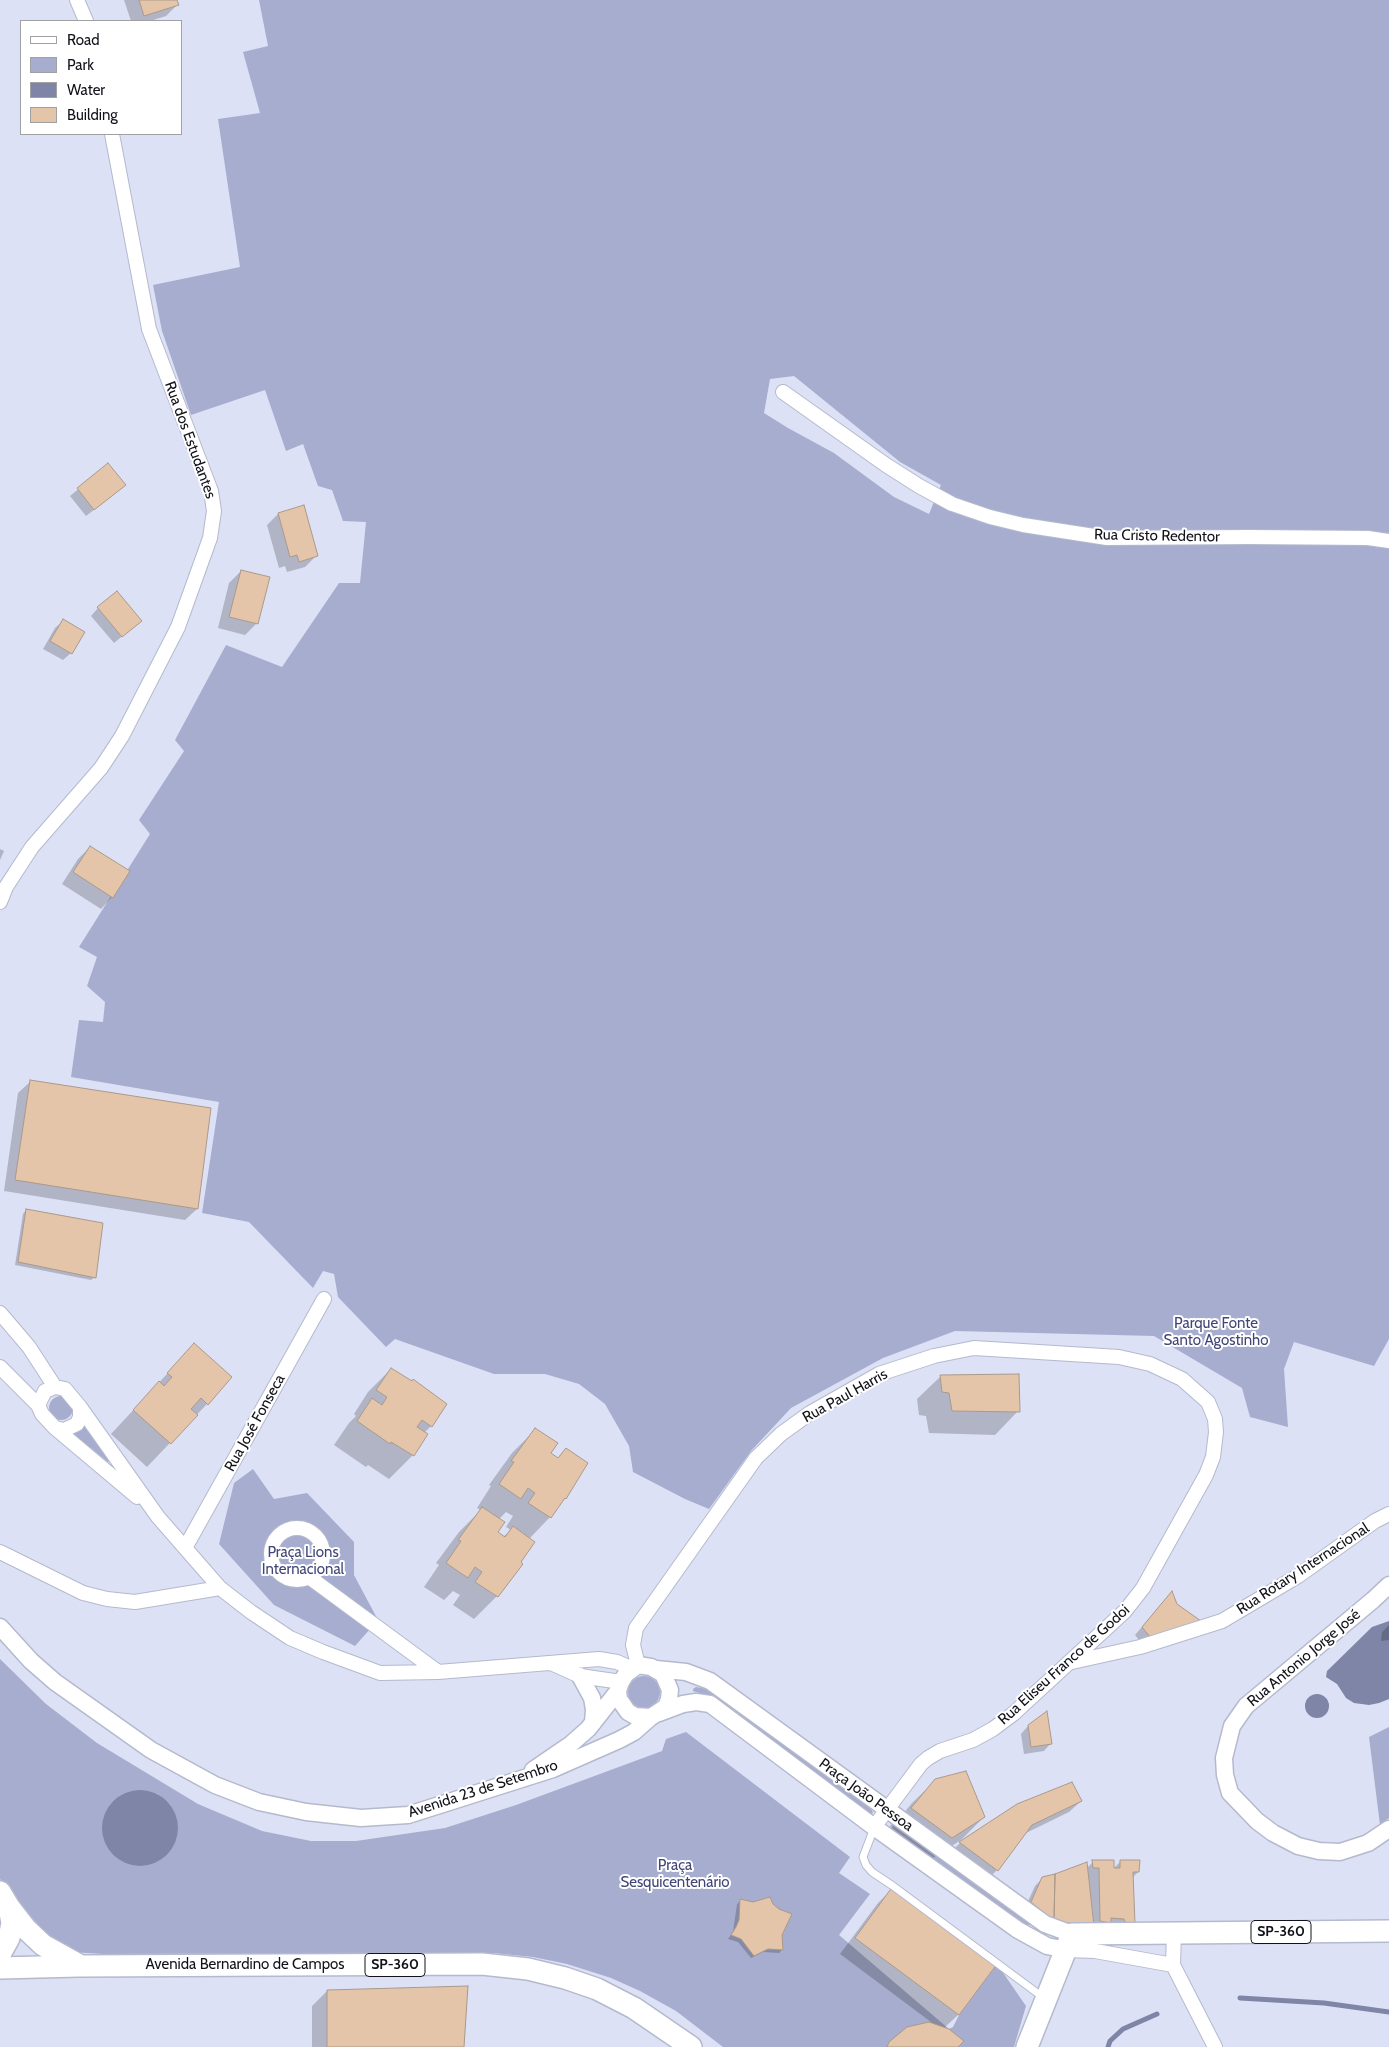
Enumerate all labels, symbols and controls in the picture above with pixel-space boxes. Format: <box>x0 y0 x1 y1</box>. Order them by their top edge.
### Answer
legend <box>20 20 182 135</box>
text: Road <box>67 31 100 49</box>
text: Park <box>67 56 94 74</box>
text: Water <box>67 81 105 99</box>
text: Building <box>67 106 118 124</box>
street label: Rua dos Estudantes <box>160 379 220 501</box>
street label: Rua Cristo Redentor <box>1094 526 1220 546</box>
park label: Parque Fonte Santo Agostinho <box>1164 1315 1268 1350</box>
street label: Rua Paul Harris <box>799 1365 891 1427</box>
street label: Rua José Fonseca <box>221 1371 289 1475</box>
street label: Rua Rotary Internacional <box>1233 1519 1373 1619</box>
park label: Praça Lions Internacional <box>262 1544 344 1579</box>
street label: Rua Eliseu Franco de Godoi <box>995 1601 1133 1729</box>
street label: Rua Antonio Jorge José <box>1244 1605 1364 1711</box>
street label: Praça João Pessoa <box>815 1755 917 1835</box>
street label: Avenida 23 de Setembro <box>406 1756 560 1822</box>
park label: Praça Sesquicentenário <box>620 1857 730 1892</box>
road number: SP-360 <box>1251 1920 1311 1944</box>
road number: SP-360 <box>365 1954 425 1976</box>
street label: Avenida Bernardino de Campos <box>146 1956 344 1974</box>

